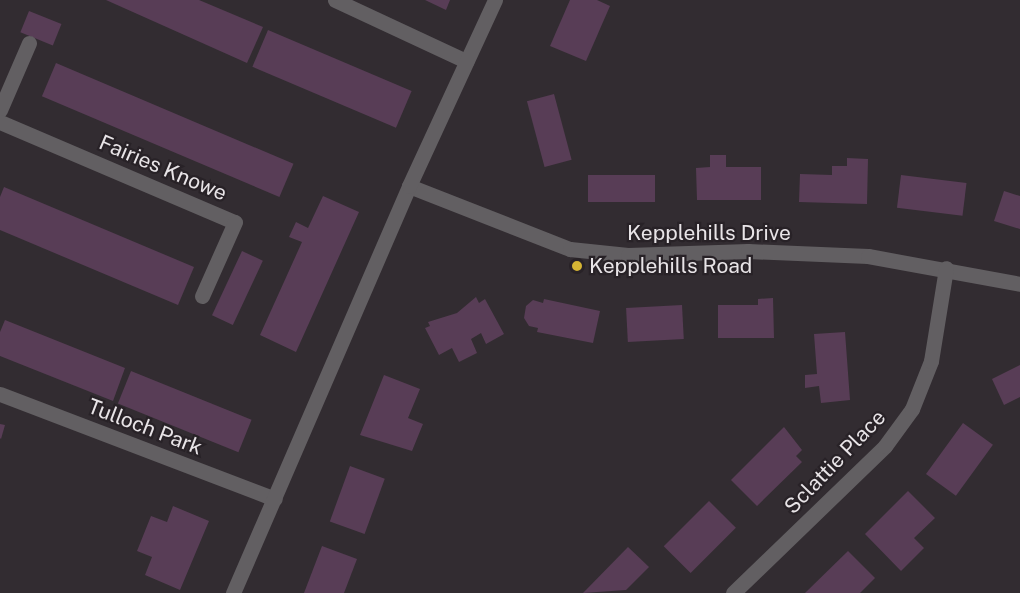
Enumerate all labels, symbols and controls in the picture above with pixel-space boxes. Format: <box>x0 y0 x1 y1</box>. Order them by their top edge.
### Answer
street label: Fairies Knowe <box>95 130 231 206</box>
street label: Kepplehills Drive <box>627 220 791 246</box>
place label: Kepplehills Road <box>589 253 752 279</box>
marker: Kepplehills Road <box>570 259 584 273</box>
street label: Tulloch Park <box>84 394 206 460</box>
street label: Sclattie Place <box>779 405 891 519</box>

